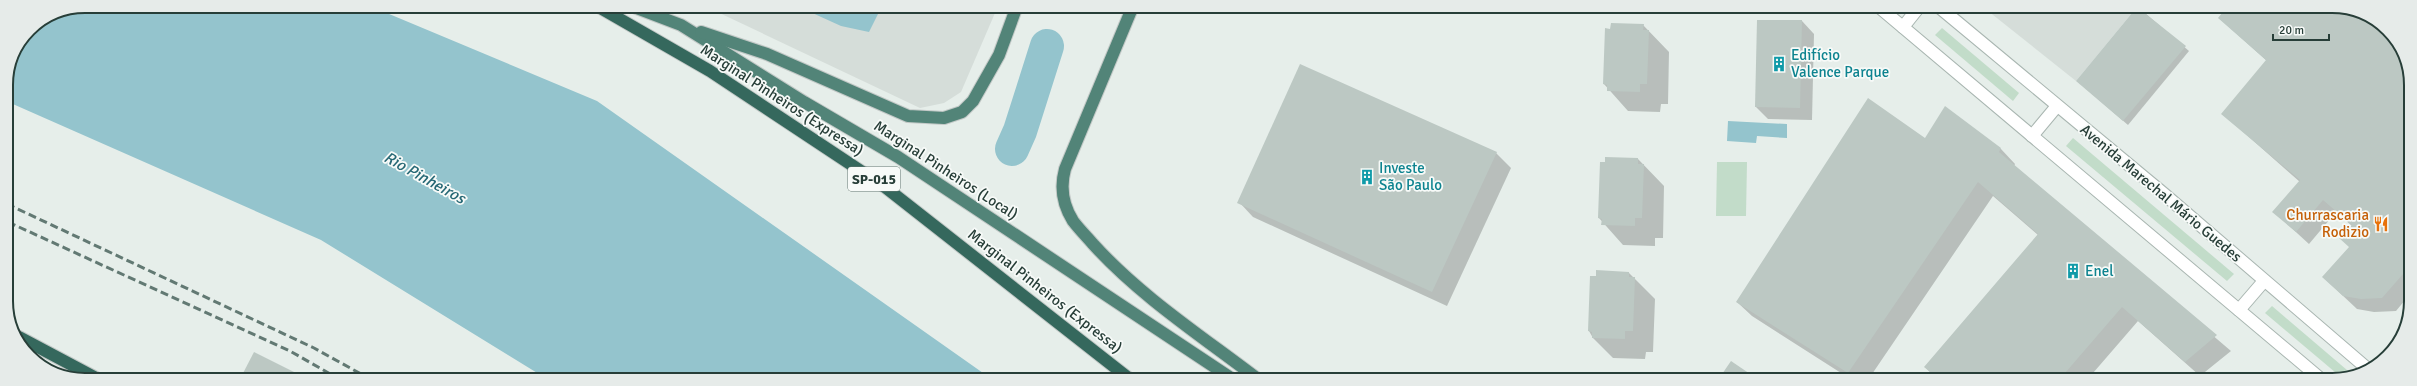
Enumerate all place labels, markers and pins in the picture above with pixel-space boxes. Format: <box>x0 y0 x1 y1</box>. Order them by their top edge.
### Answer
place label: Edifício Valence Parque <box>1791 46 1889 81</box>
building icon: Edifício Valence Parque <box>1770 55 1788 73</box>
place label: Investe São Paulo <box>1379 159 1442 194</box>
building icon: Investe São Paulo <box>1358 168 1376 186</box>
place label: Churrascaria Rodizio <box>2286 206 2369 241</box>
restaurant icon: Churrascaria Rodizio <box>2372 215 2390 233</box>
building icon: Enel <box>2064 262 2082 280</box>
place label: Enel <box>2085 262 2114 280</box>

